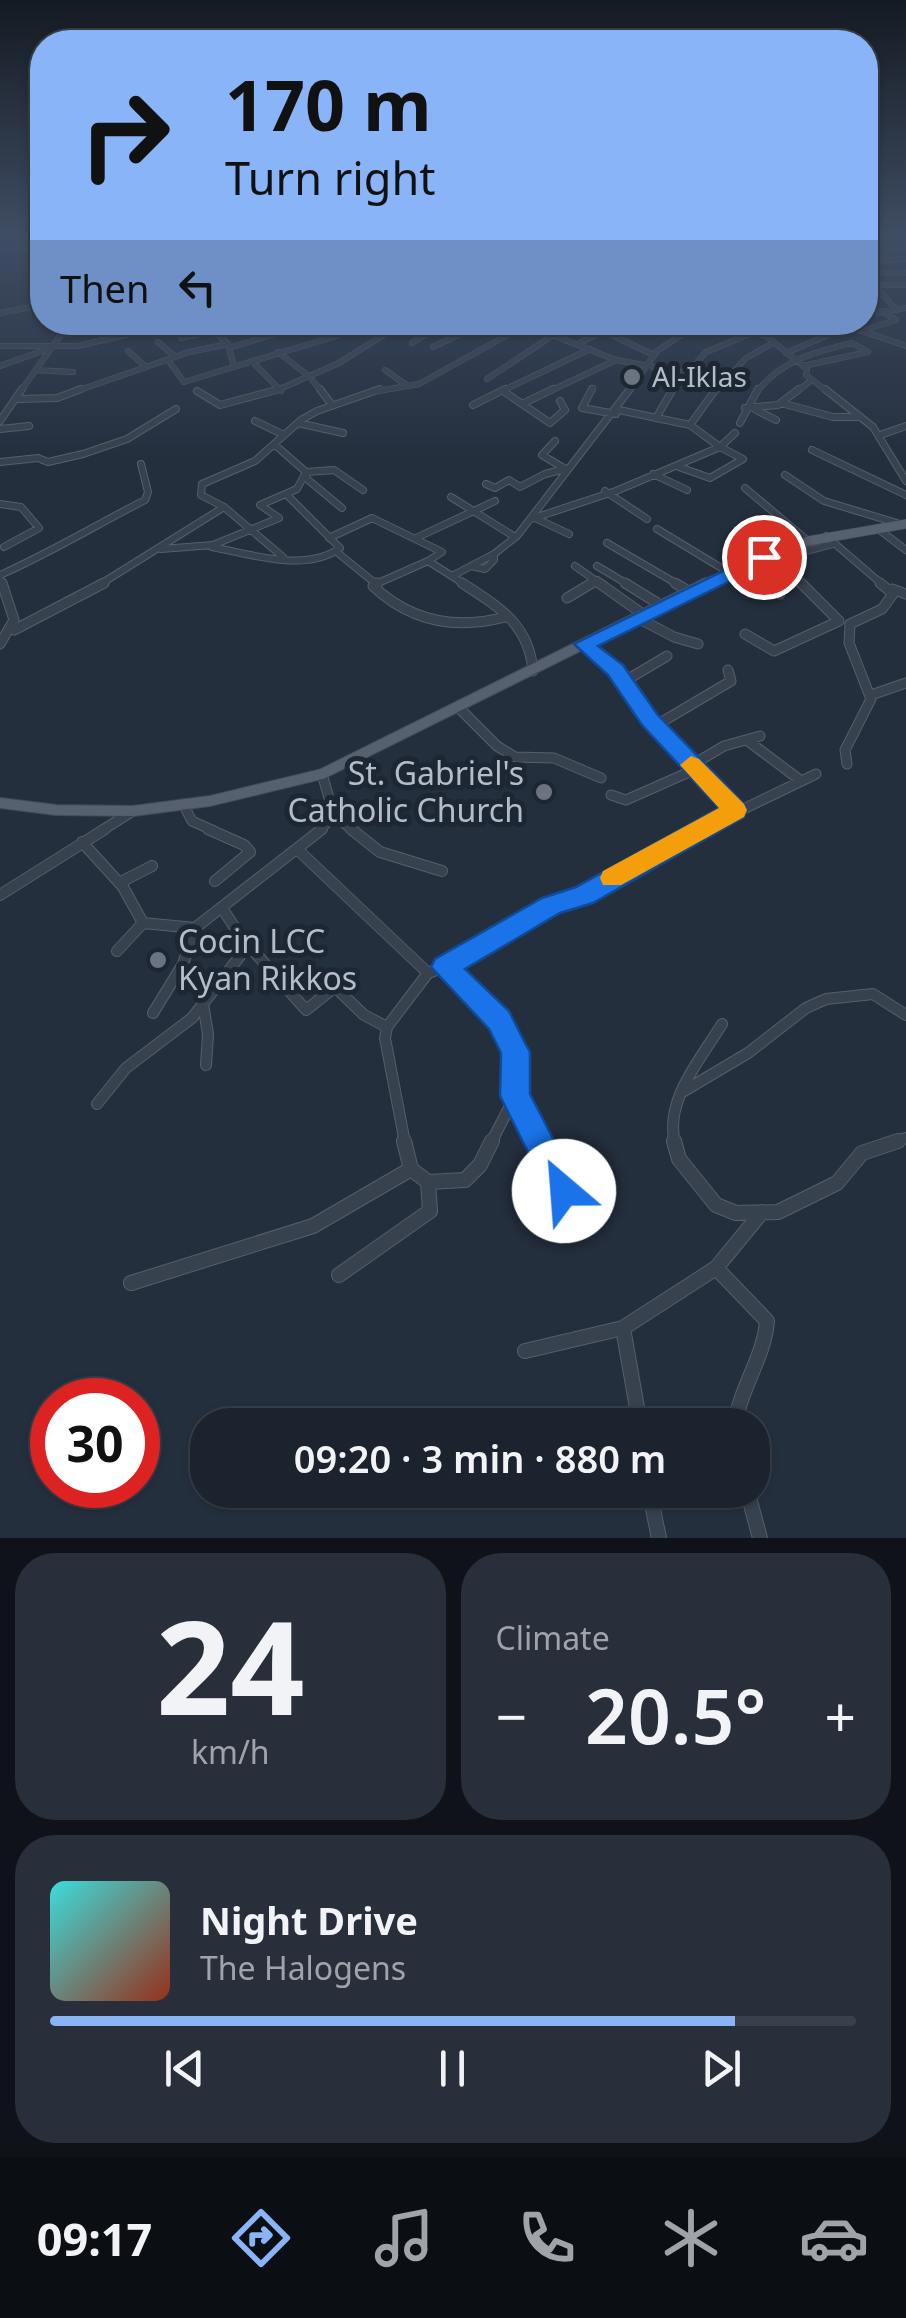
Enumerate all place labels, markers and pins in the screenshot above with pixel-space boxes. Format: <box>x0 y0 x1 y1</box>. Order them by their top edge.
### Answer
place label: Al-Iklas <box>652 357 747 395</box>
marker: Al-Iklas <box>621 366 643 388</box>
pin <box>722 515 807 600</box>
place label: St. Gabriel's Catholic Church <box>287 751 524 831</box>
marker: St. Gabriel's Catholic Church <box>533 781 555 803</box>
place label: Cocin LCC Kyan Rikkos <box>178 919 357 999</box>
marker: Cocin LCC Kyan Rikkos <box>147 949 169 971</box>

